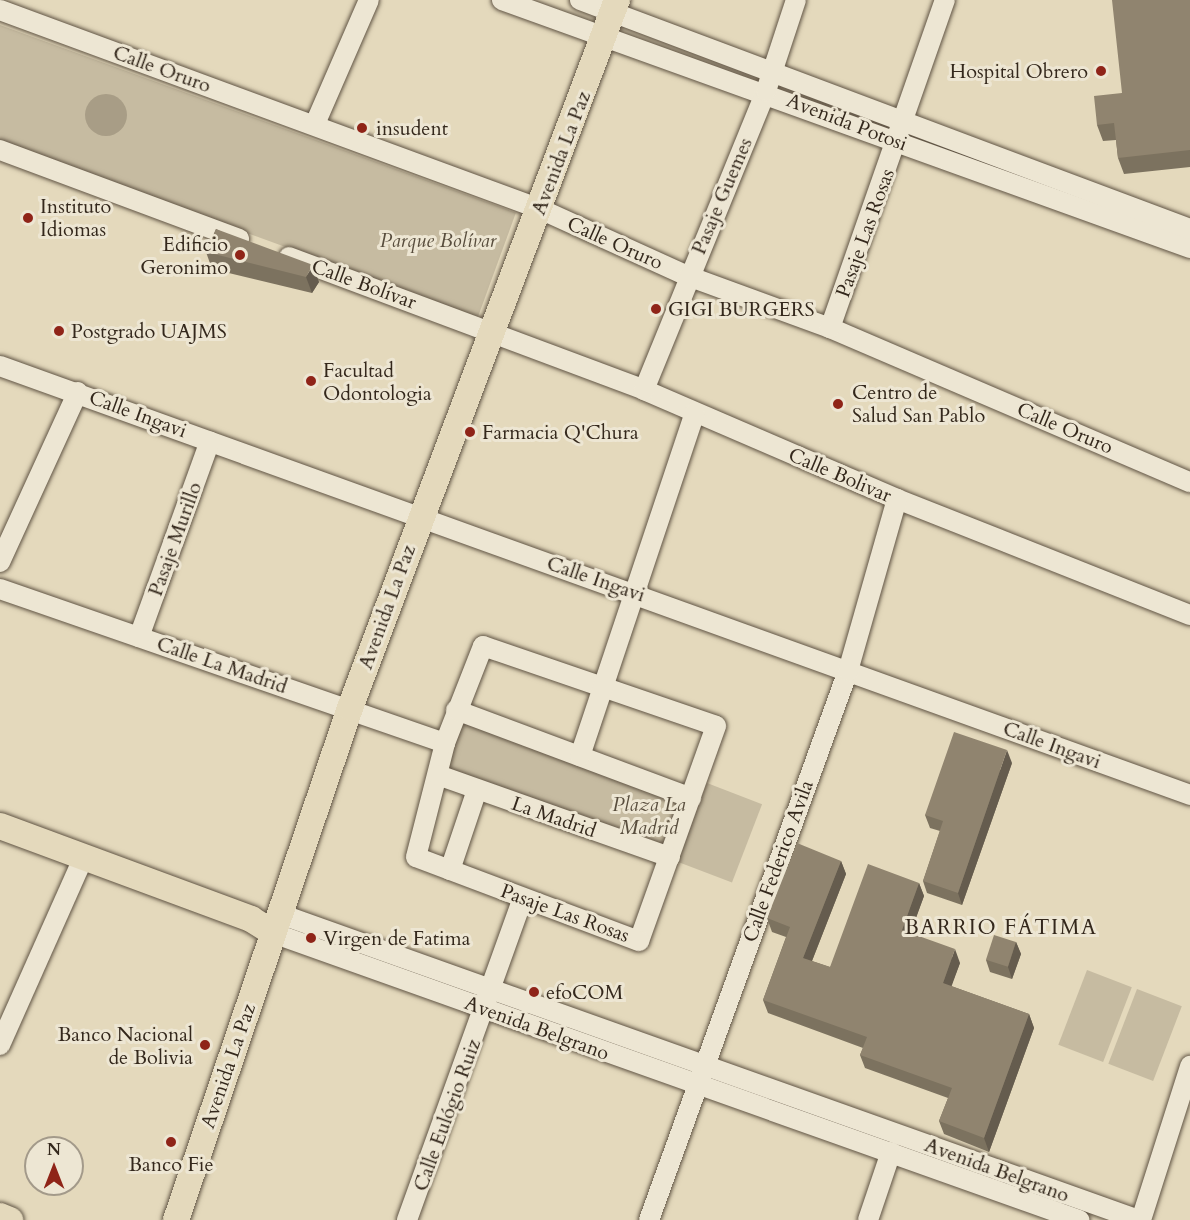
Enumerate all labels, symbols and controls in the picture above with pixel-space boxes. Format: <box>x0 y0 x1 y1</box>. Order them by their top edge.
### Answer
street label: Calle Oruro <box>110 40 214 98</box>
place label: Hospital Obrero <box>950 59 1088 83</box>
marker: Hospital Obrero <box>1092 62 1110 80</box>
street label: Avenida La Paz <box>526 88 596 218</box>
street label: Avenida Potosi <box>783 88 911 156</box>
place label: insudent <box>376 116 448 140</box>
marker: insudent <box>353 119 371 137</box>
street label: Pasaje Guemes <box>687 134 757 258</box>
street label: Pasaje Las Rosas <box>831 165 899 301</box>
place label: Instituto Idiomas <box>40 195 111 242</box>
marker: Instituto Idiomas <box>21 211 35 225</box>
street label: Calle Oruro <box>563 211 667 275</box>
park label: Parque Bolívar <box>380 228 496 252</box>
place label: Edificio Geronimo <box>140 232 228 279</box>
marker: Edificio Geronimo <box>233 248 247 262</box>
street label: Calle Bolívar <box>308 254 420 314</box>
place label: GIGI BURGERS <box>668 297 815 321</box>
marker: GIGI BURGERS <box>649 302 663 316</box>
place label: Postgrado UAJMS <box>71 319 227 343</box>
marker: Postgrado UAJMS <box>52 324 66 338</box>
place label: Facultad Odontologia <box>323 358 432 405</box>
marker: Facultad Odontologia <box>304 374 318 388</box>
place label: Centro de Salud San Pablo <box>852 380 985 427</box>
street label: Calle Ingavi <box>86 385 190 443</box>
marker: Centro de Salud San Pablo <box>829 395 847 413</box>
street label: Calle Oruro <box>1013 397 1117 459</box>
place label: Farmacia Q'Chura <box>482 420 639 444</box>
marker: Farmacia Q'Chura <box>463 425 477 439</box>
street label: Calle Bolivar <box>785 443 895 507</box>
street label: Pasaje Murillo <box>143 479 207 599</box>
street label: Avenida La Paz <box>353 542 421 672</box>
street label: Calle Ingavi <box>544 551 648 607</box>
street label: Calle La Madrid <box>154 631 290 699</box>
street label: Calle Ingavi <box>1000 716 1104 774</box>
street label: Calle Federico Avila <box>738 777 818 945</box>
street label: La Madrid <box>509 791 599 843</box>
park label: Plaza La Madrid <box>612 793 686 840</box>
street label: Pasaje Las Rosas <box>497 879 633 947</box>
district label: BARRIO FÁTIMA <box>905 915 1097 941</box>
place label: Virgen de Fatima <box>323 926 470 950</box>
marker: Virgen de Fatima <box>304 931 318 945</box>
place label: efoCOM <box>546 980 623 1004</box>
marker: efoCOM <box>527 985 541 999</box>
street label: Avenida Belgrano <box>461 991 613 1065</box>
street label: Avenida La Paz <box>195 1000 261 1132</box>
place label: Banco Nacional de Bolivia <box>58 1022 193 1069</box>
street label: Calle Eulógio Ruiz <box>408 1036 486 1194</box>
marker: Banco Nacional de Bolivia <box>198 1038 212 1052</box>
street label: Avenida Belgrano <box>921 1133 1073 1207</box>
marker: Banco Fie <box>164 1135 178 1149</box>
north arrow <box>24 1136 84 1196</box>
text: N <box>47 1139 61 1161</box>
place label: Banco Fie <box>128 1152 214 1176</box>

